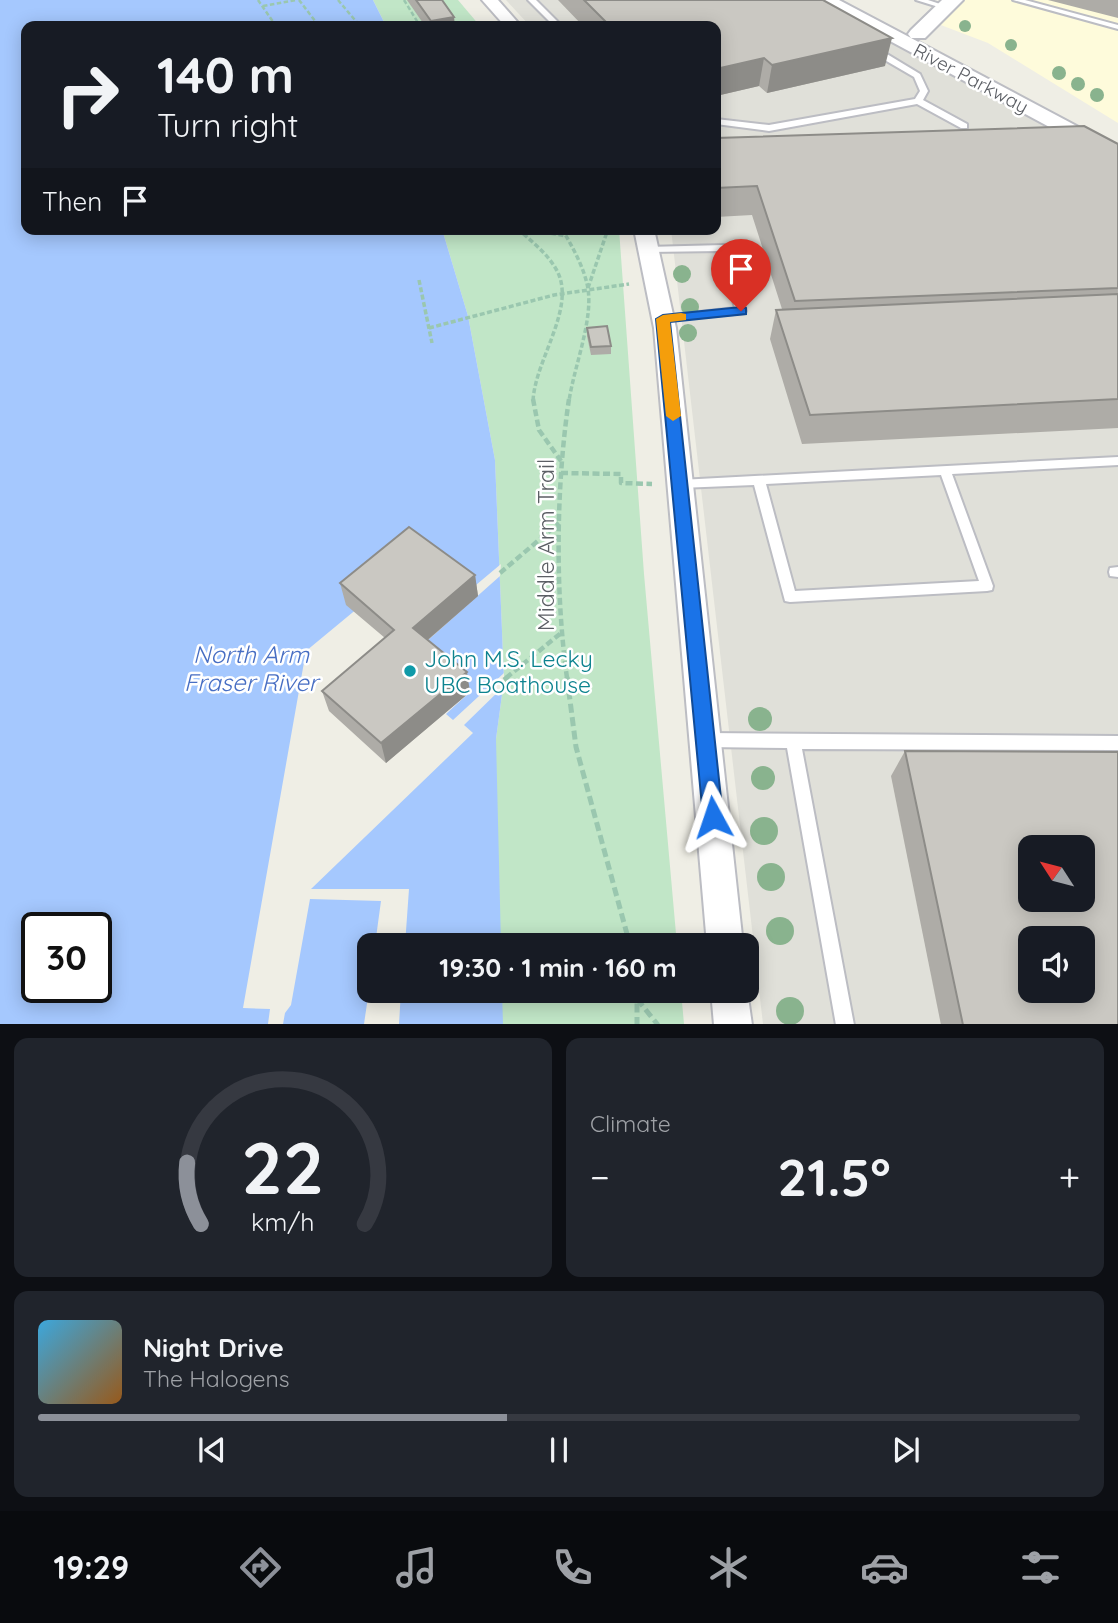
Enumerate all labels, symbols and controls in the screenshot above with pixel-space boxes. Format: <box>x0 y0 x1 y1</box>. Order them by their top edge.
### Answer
street label: River Parkway <box>909 38 1033 118</box>
text: 140 m <box>157 44 294 105</box>
icon: right <box>42 49 133 140</box>
text: Turn right <box>157 105 298 145</box>
icon: arrive <box>116 182 154 220</box>
text: Then <box>42 185 102 218</box>
pin <box>711 239 771 311</box>
icon: arrive <box>722 250 760 288</box>
street label: Middle Arm Trail <box>531 459 560 631</box>
water label: North Arm Fraser River <box>184 639 321 697</box>
place label: John M.S. Lecky UBC Boathouse <box>424 644 593 699</box>
marker: John M.S. Lecky UBC Boathouse <box>402 663 418 679</box>
position arrow <box>676 780 750 854</box>
north arrow <box>1018 835 1096 912</box>
map controls <box>1018 835 1095 1003</box>
speed limit sign: 30 <box>21 912 112 1003</box>
button: sound <box>1018 926 1095 1003</box>
text: 19:30 · 1 min · 160 m <box>439 951 677 984</box>
text: Climate <box>590 1109 671 1138</box>
text: 22 <box>242 1121 324 1212</box>
text: 21.5° <box>778 1144 891 1209</box>
text: − <box>590 1153 610 1201</box>
text: + <box>1059 1153 1080 1201</box>
text: km/h <box>251 1205 315 1236</box>
text: Night Drive <box>143 1331 284 1364</box>
text: The Halogens <box>143 1364 290 1393</box>
icon: previous <box>193 1431 231 1469</box>
icon: pause <box>540 1431 578 1469</box>
icon: next <box>887 1431 925 1469</box>
icon: directions <box>236 1543 285 1592</box>
icon: music <box>392 1543 441 1592</box>
icon: phone <box>548 1543 597 1592</box>
icon: climate <box>704 1543 753 1592</box>
icon: car <box>860 1543 909 1592</box>
icon: filters <box>1016 1543 1065 1592</box>
text: 19:29 <box>53 1547 129 1587</box>

